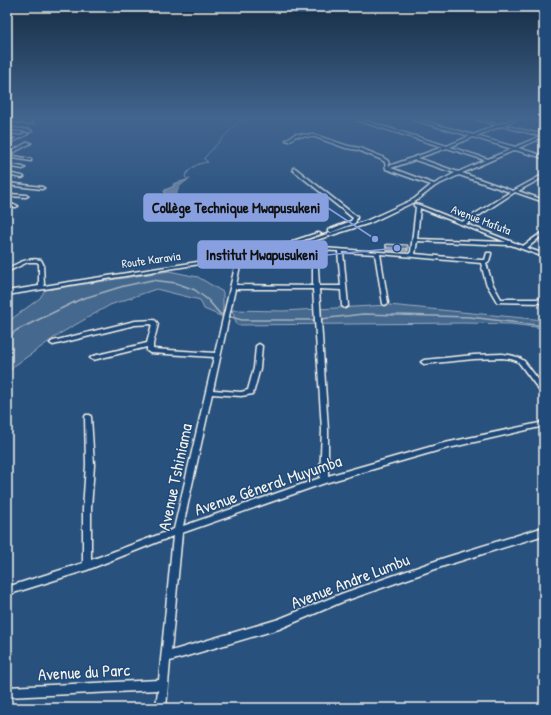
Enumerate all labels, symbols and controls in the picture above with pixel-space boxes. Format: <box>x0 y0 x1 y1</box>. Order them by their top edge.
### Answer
callout: Collège Technique Mwapusukeni <box>144 194 328 221</box>
text: Collège Technique Mwapusukeni <box>152 197 320 219</box>
street label: Avenue Mafuta <box>449 200 514 239</box>
callout: Institut Mwapusukeni <box>198 241 327 268</box>
text: Institut Mwapusukeni <box>206 244 318 266</box>
street label: Route Karavia <box>120 247 182 272</box>
street label: Avenue Tshiniama <box>152 421 197 533</box>
street label: Avenue Géneral Muyumba <box>191 448 345 520</box>
street label: Avenue Andre Lumbu <box>287 547 413 614</box>
street label: Avenue du Parc <box>37 658 131 685</box>

